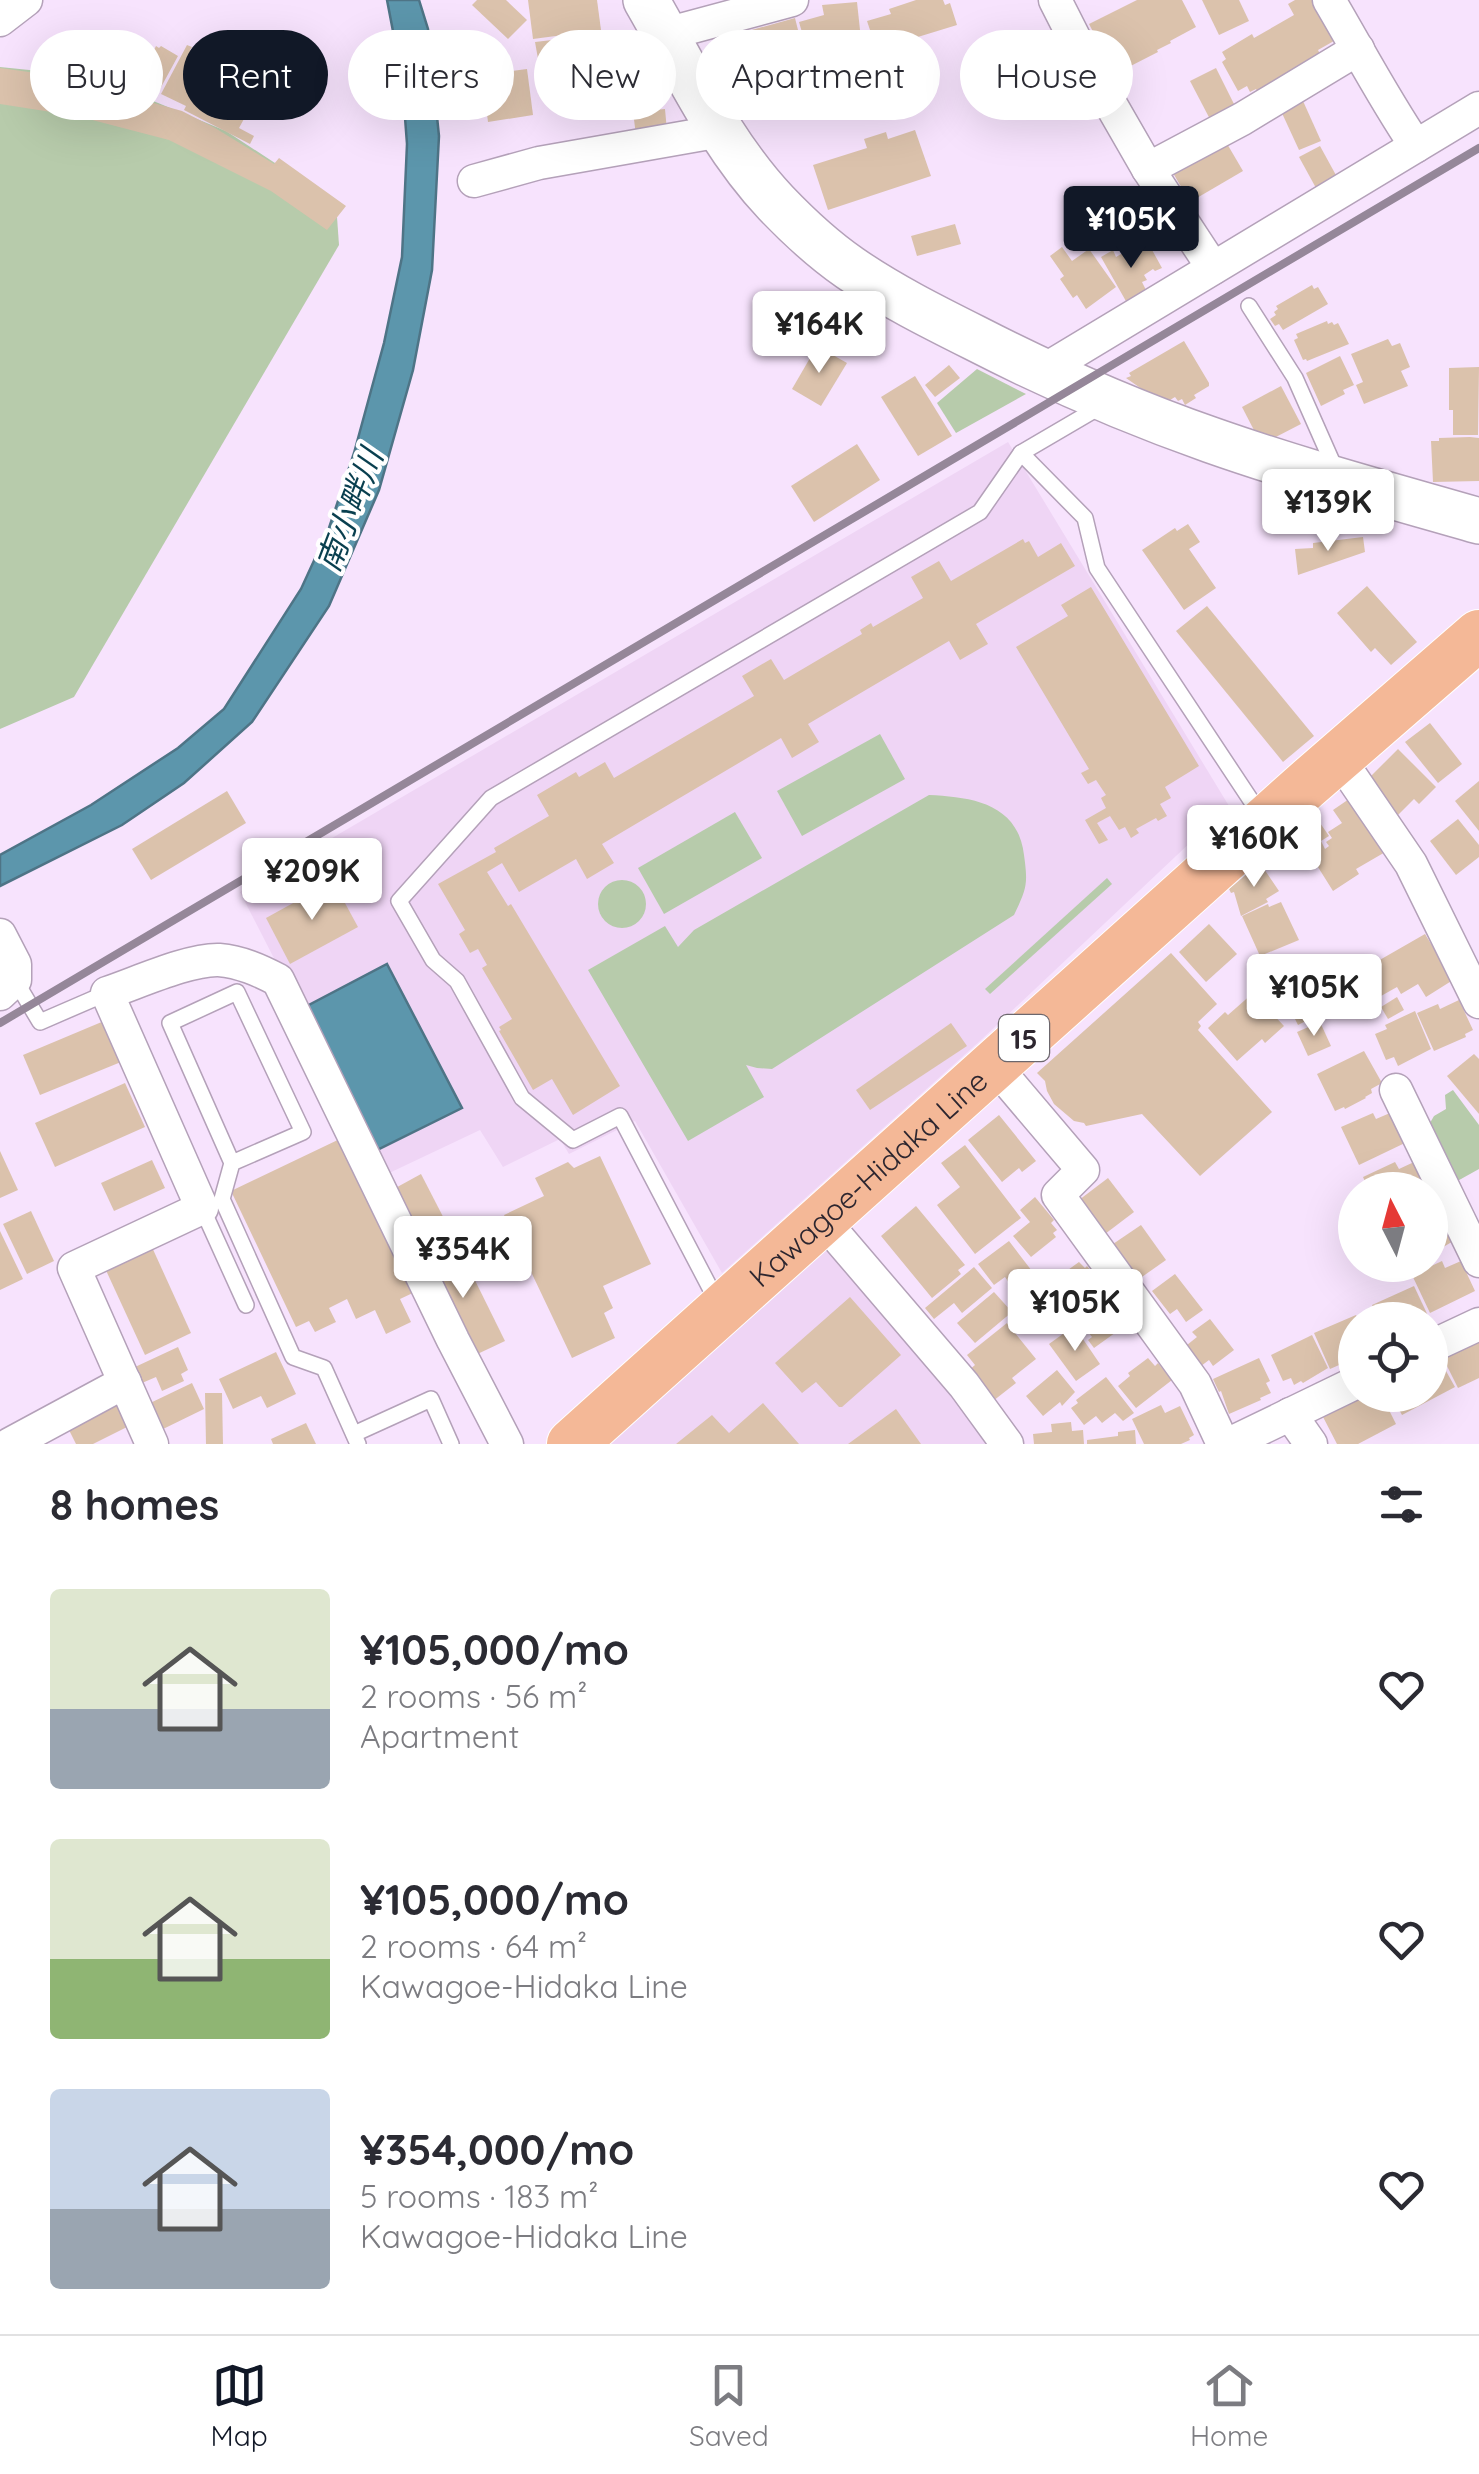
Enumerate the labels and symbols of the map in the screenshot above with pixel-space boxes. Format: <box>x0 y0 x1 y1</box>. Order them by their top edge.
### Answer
pin: ¥105K <box>1061 186 1201 271</box>
pin: ¥164K <box>749 291 889 376</box>
water label: 南小畔川 <box>307 440 392 577</box>
pin: ¥139K <box>1258 469 1398 554</box>
pin: ¥160K <box>1184 805 1324 890</box>
pin: ¥209K <box>242 838 382 923</box>
pin: ¥105K <box>1244 954 1384 1039</box>
road number: 15 <box>999 1015 1049 1061</box>
street label: Kawagoe-Hidaka Line <box>741 1061 995 1295</box>
north arrow <box>1338 1172 1448 1282</box>
pin: ¥354K <box>393 1216 533 1301</box>
pin: ¥105K <box>1005 1269 1145 1354</box>

